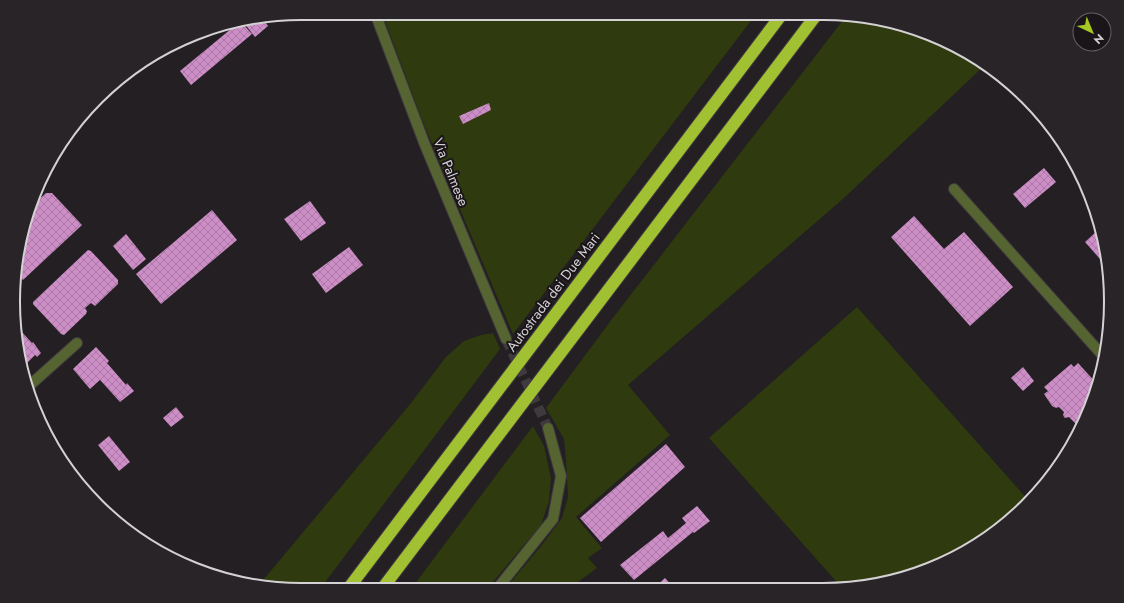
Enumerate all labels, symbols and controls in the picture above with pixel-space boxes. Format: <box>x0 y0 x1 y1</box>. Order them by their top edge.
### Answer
north arrow <box>1072 12 1112 52</box>
text: N <box>1090 30 1108 48</box>
street label: Via Palmese <box>428 135 474 209</box>
street label: Autostrada dei Due Mari <box>502 228 604 356</box>

